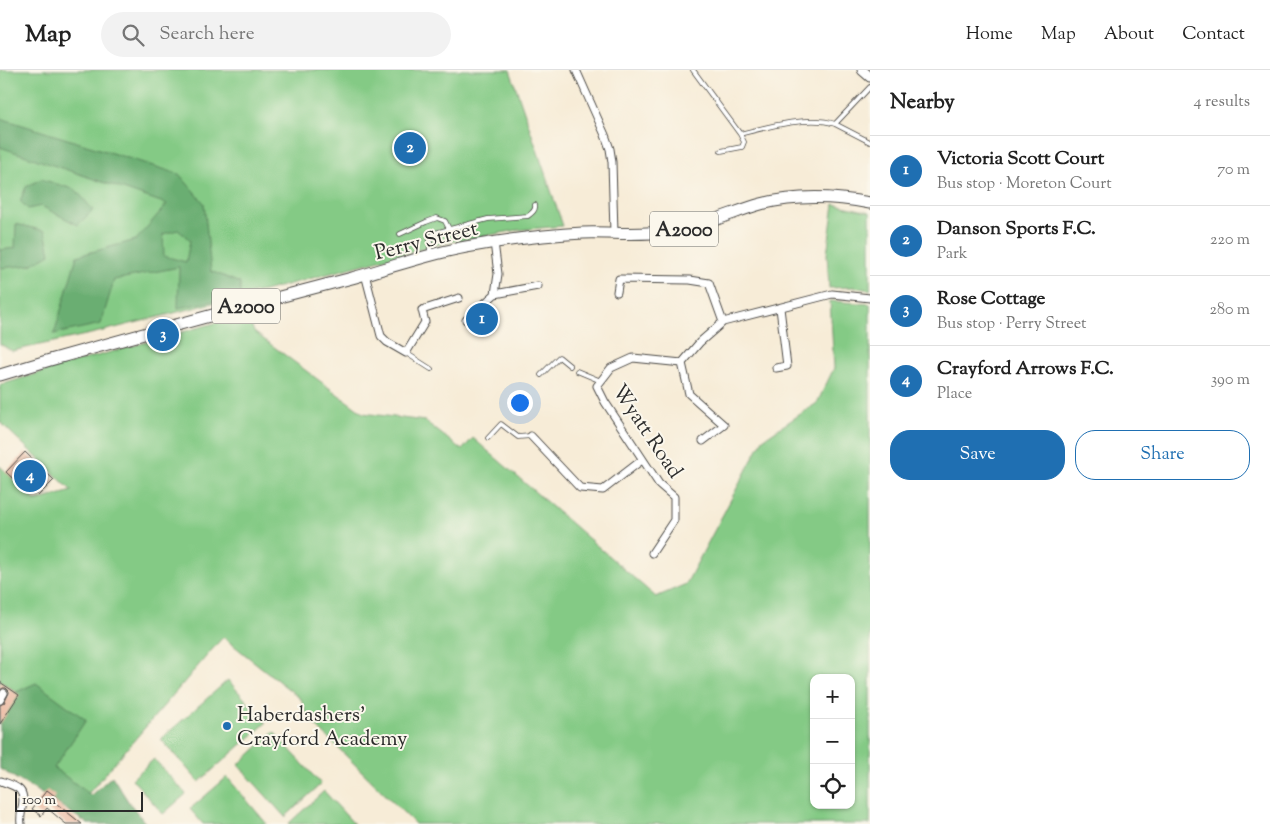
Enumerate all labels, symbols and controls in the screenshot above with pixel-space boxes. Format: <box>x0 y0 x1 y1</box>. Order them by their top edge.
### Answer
search box <box>101 12 451 57</box>
text: Map <box>25 18 71 52</box>
icon: search <box>119 21 147 49</box>
text: Search here <box>159 21 255 48</box>
text: Home <box>966 22 1013 48</box>
text: Map <box>1041 22 1076 48</box>
text: About <box>1104 22 1154 48</box>
text: Contact <box>1182 22 1245 48</box>
text: Nearby <box>890 88 955 118</box>
text: 4 results <box>1194 91 1250 114</box>
pin: 2 <box>394 129 426 167</box>
text: Victoria Scott Court <box>937 146 1104 173</box>
text: 1 <box>903 159 909 182</box>
text: 70 m <box>1217 159 1250 182</box>
text: Bus stop · Moreton Court <box>937 173 1112 196</box>
road number: A2000 <box>650 212 718 246</box>
street label: Perry Street <box>372 215 481 269</box>
text: Danson Sports F.C. <box>937 216 1096 243</box>
text: 2 <box>902 229 910 252</box>
text: 220 m <box>1210 229 1250 252</box>
text: Park <box>937 243 968 266</box>
text: Rose Cottage <box>937 286 1045 313</box>
road number: A2000 <box>212 288 280 324</box>
text: 3 <box>903 299 909 322</box>
text: 280 m <box>1209 299 1250 322</box>
pin: 1 <box>466 300 498 338</box>
text: Bus stop · Perry Street <box>937 313 1087 336</box>
pin: 3 <box>147 316 179 354</box>
text: Crayford Arrows F.C. <box>937 356 1114 383</box>
text: 4 <box>902 369 910 392</box>
text: 390 m <box>1211 369 1250 392</box>
street label: Wyatt Road <box>604 379 689 485</box>
text: Place <box>937 383 972 406</box>
your location <box>507 390 533 416</box>
button: Save <box>890 430 1065 480</box>
button: Share <box>1075 430 1250 480</box>
pin: 4 <box>14 457 46 495</box>
map controls <box>810 674 855 809</box>
button: + <box>810 674 855 719</box>
place label: Haberdashers' Crayford Academy <box>237 701 408 755</box>
button: − <box>810 719 855 764</box>
marker: Haberdashers' Crayford Academy <box>221 720 233 732</box>
button: locate <box>810 764 855 809</box>
scale bar <box>15 789 142 812</box>
text: 100 m <box>22 791 56 811</box>

